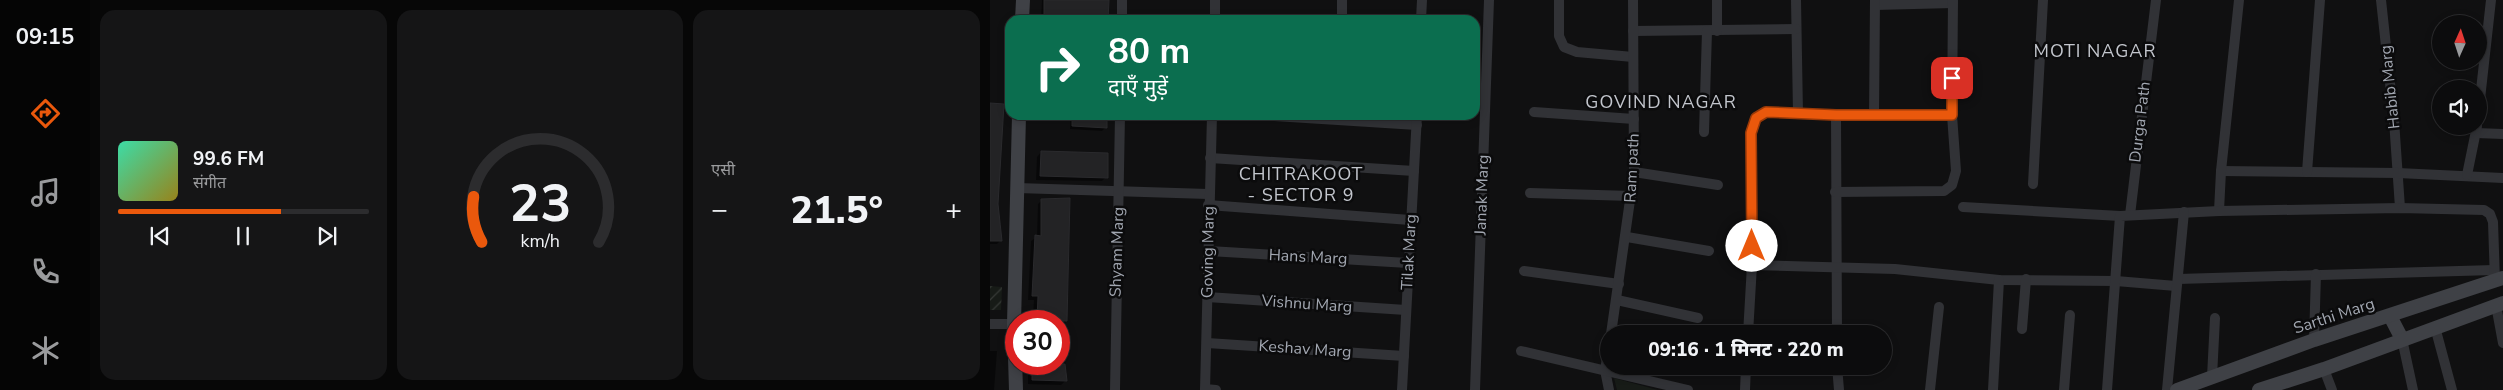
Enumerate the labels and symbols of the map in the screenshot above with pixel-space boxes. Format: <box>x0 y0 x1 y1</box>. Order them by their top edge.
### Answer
north arrow <box>2432 15 2488 70</box>
district label: MOTI NAGAR <box>2034 39 2156 63</box>
street label: Habib Marg <box>2375 44 2405 130</box>
pin <box>1931 57 1973 99</box>
street label: Durga Path <box>2124 80 2156 164</box>
district label: GOVIND NAGAR <box>1585 90 1737 114</box>
street label: Ram path <box>1619 133 1645 203</box>
street label: Janak Marg <box>1470 154 1494 237</box>
district label: CHITRAKOOT - SECTOR 9 <box>1239 162 1363 207</box>
street label: Shyam Marg <box>1104 206 1130 298</box>
street label: Goving Marg <box>1196 206 1220 298</box>
street label: Tilak Marg <box>1396 214 1422 290</box>
position arrow <box>1725 219 1777 271</box>
street label: Hans Marg <box>1268 244 1348 270</box>
street label: Vishnu Marg <box>1260 290 1353 318</box>
street label: Sarthi Marg <box>2291 293 2377 339</box>
speed limit sign: 30 <box>1005 310 1070 375</box>
street label: Keshav Marg <box>1258 335 1352 363</box>

